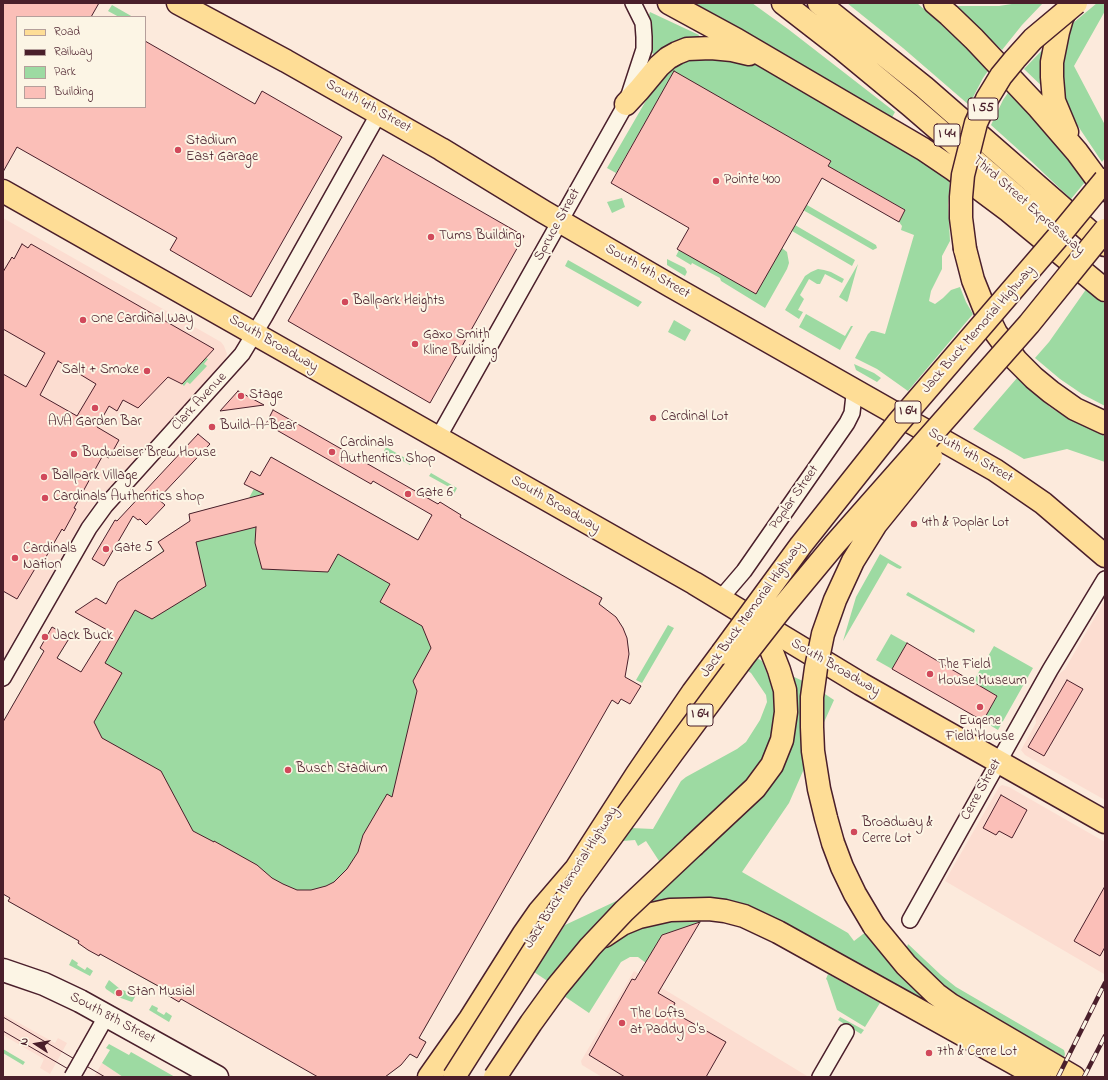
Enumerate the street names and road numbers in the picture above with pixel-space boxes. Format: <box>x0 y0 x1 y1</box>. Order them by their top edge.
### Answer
street label: South 4th Street <box>322 77 414 137</box>
road number: I 55 <box>968 98 998 120</box>
road number: I 44 <box>934 124 960 146</box>
street label: Third Street Expressway <box>968 153 1088 259</box>
street label: Spruce Street <box>531 186 585 264</box>
street label: South 4th Street <box>602 241 692 303</box>
street label: Jack Buck Memorial Highway <box>919 263 1039 397</box>
street label: South Broadway <box>225 312 321 376</box>
street label: Clark Avenue <box>169 369 231 435</box>
road number: I 64 <box>895 401 921 423</box>
street label: South 4th Street <box>925 425 1015 487</box>
street label: Poplar Street <box>767 463 823 533</box>
street label: South Broadway <box>507 473 603 537</box>
street label: Jack Buck Memorial Highway <box>698 539 808 681</box>
street label: South Broadway <box>787 636 883 700</box>
road number: I 64 <box>687 704 713 726</box>
street label: Cerre Street <box>958 756 1006 824</box>
street label: Jack Buck Memorial Highway <box>521 804 623 952</box>
street label: South 8th Street <box>66 989 158 1049</box>

